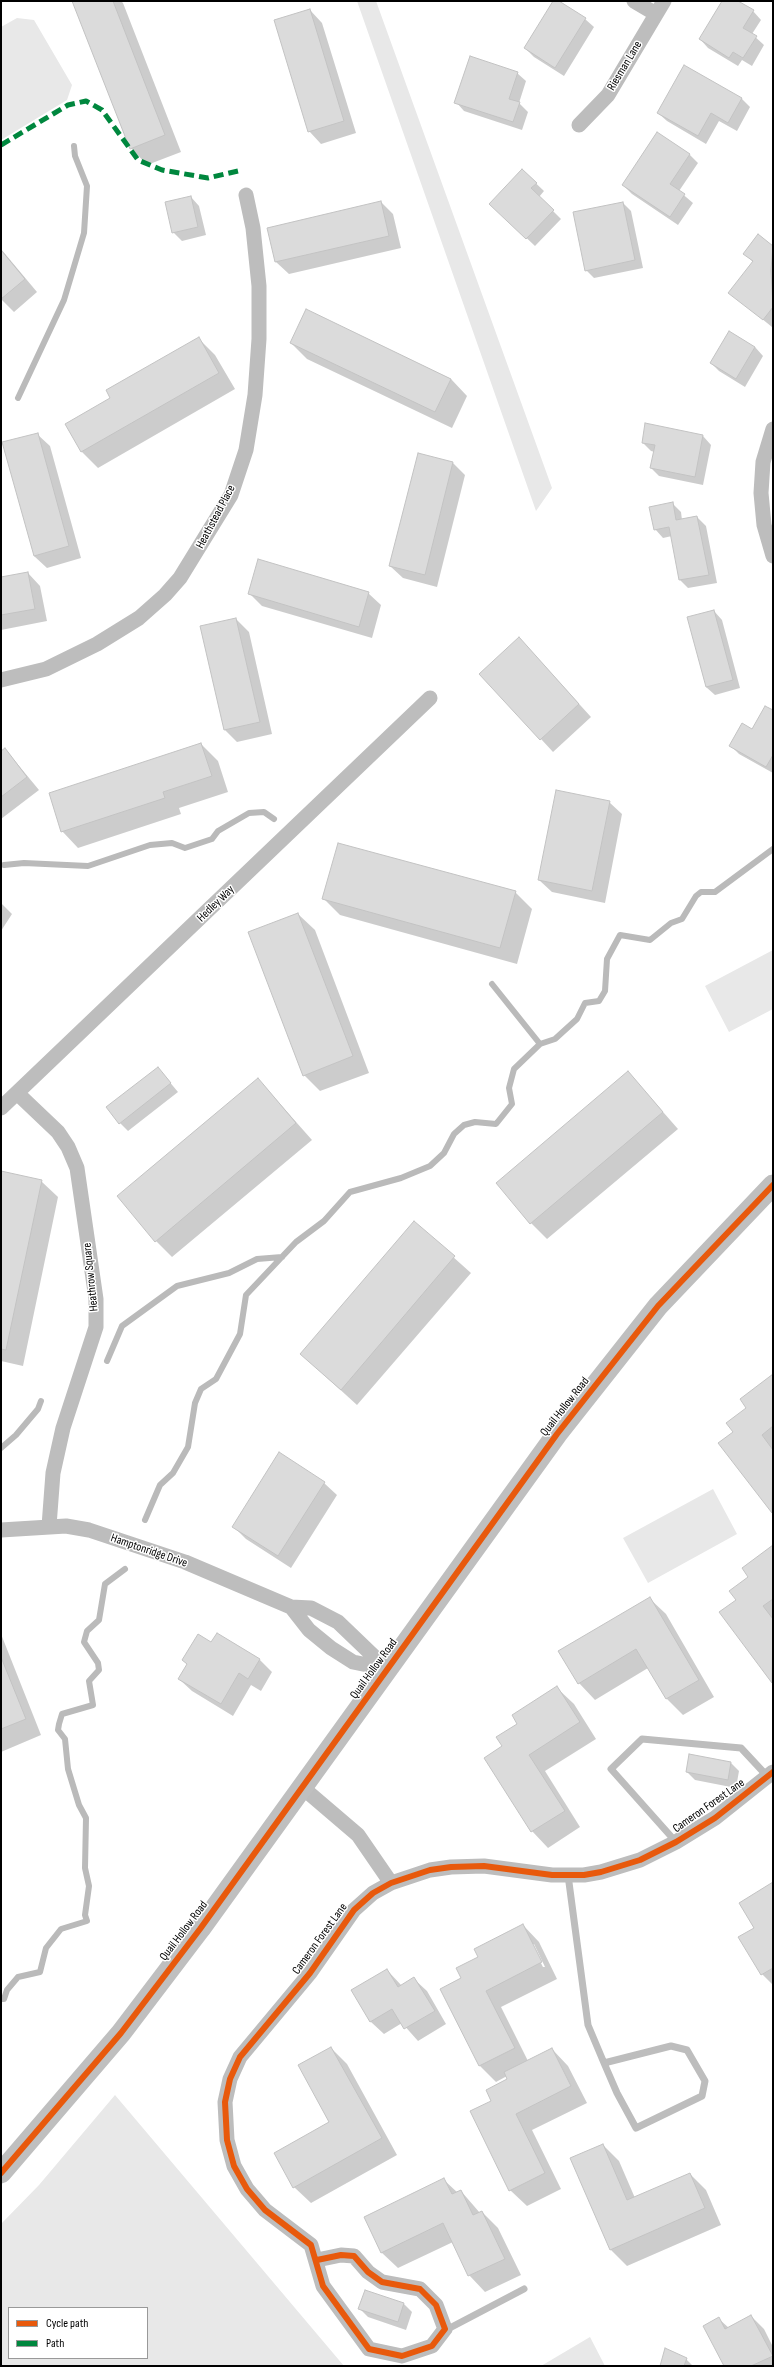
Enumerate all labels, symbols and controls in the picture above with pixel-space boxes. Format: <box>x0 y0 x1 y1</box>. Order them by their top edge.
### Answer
street label: Riesman Lane <box>605 39 645 93</box>
street label: Heathstead Place <box>193 483 239 551</box>
street label: Hedley Way <box>194 883 238 925</box>
street label: Heathrow Square <box>80 1242 102 1312</box>
street label: Quail Hollow Road <box>537 1375 593 1439</box>
street label: Hamptonridge Drive <box>109 1531 189 1571</box>
street label: Quail Hollow Road <box>347 1636 401 1702</box>
street label: Cameron Forest Lane <box>670 1776 748 1836</box>
street label: Quail Hollow Road <box>157 1898 211 1964</box>
street label: Cameron Forest Lane <box>289 1901 351 1977</box>
legend <box>8 2307 148 2359</box>
text: Cycle path <box>46 2316 88 2331</box>
text: Path <box>46 2336 64 2351</box>

